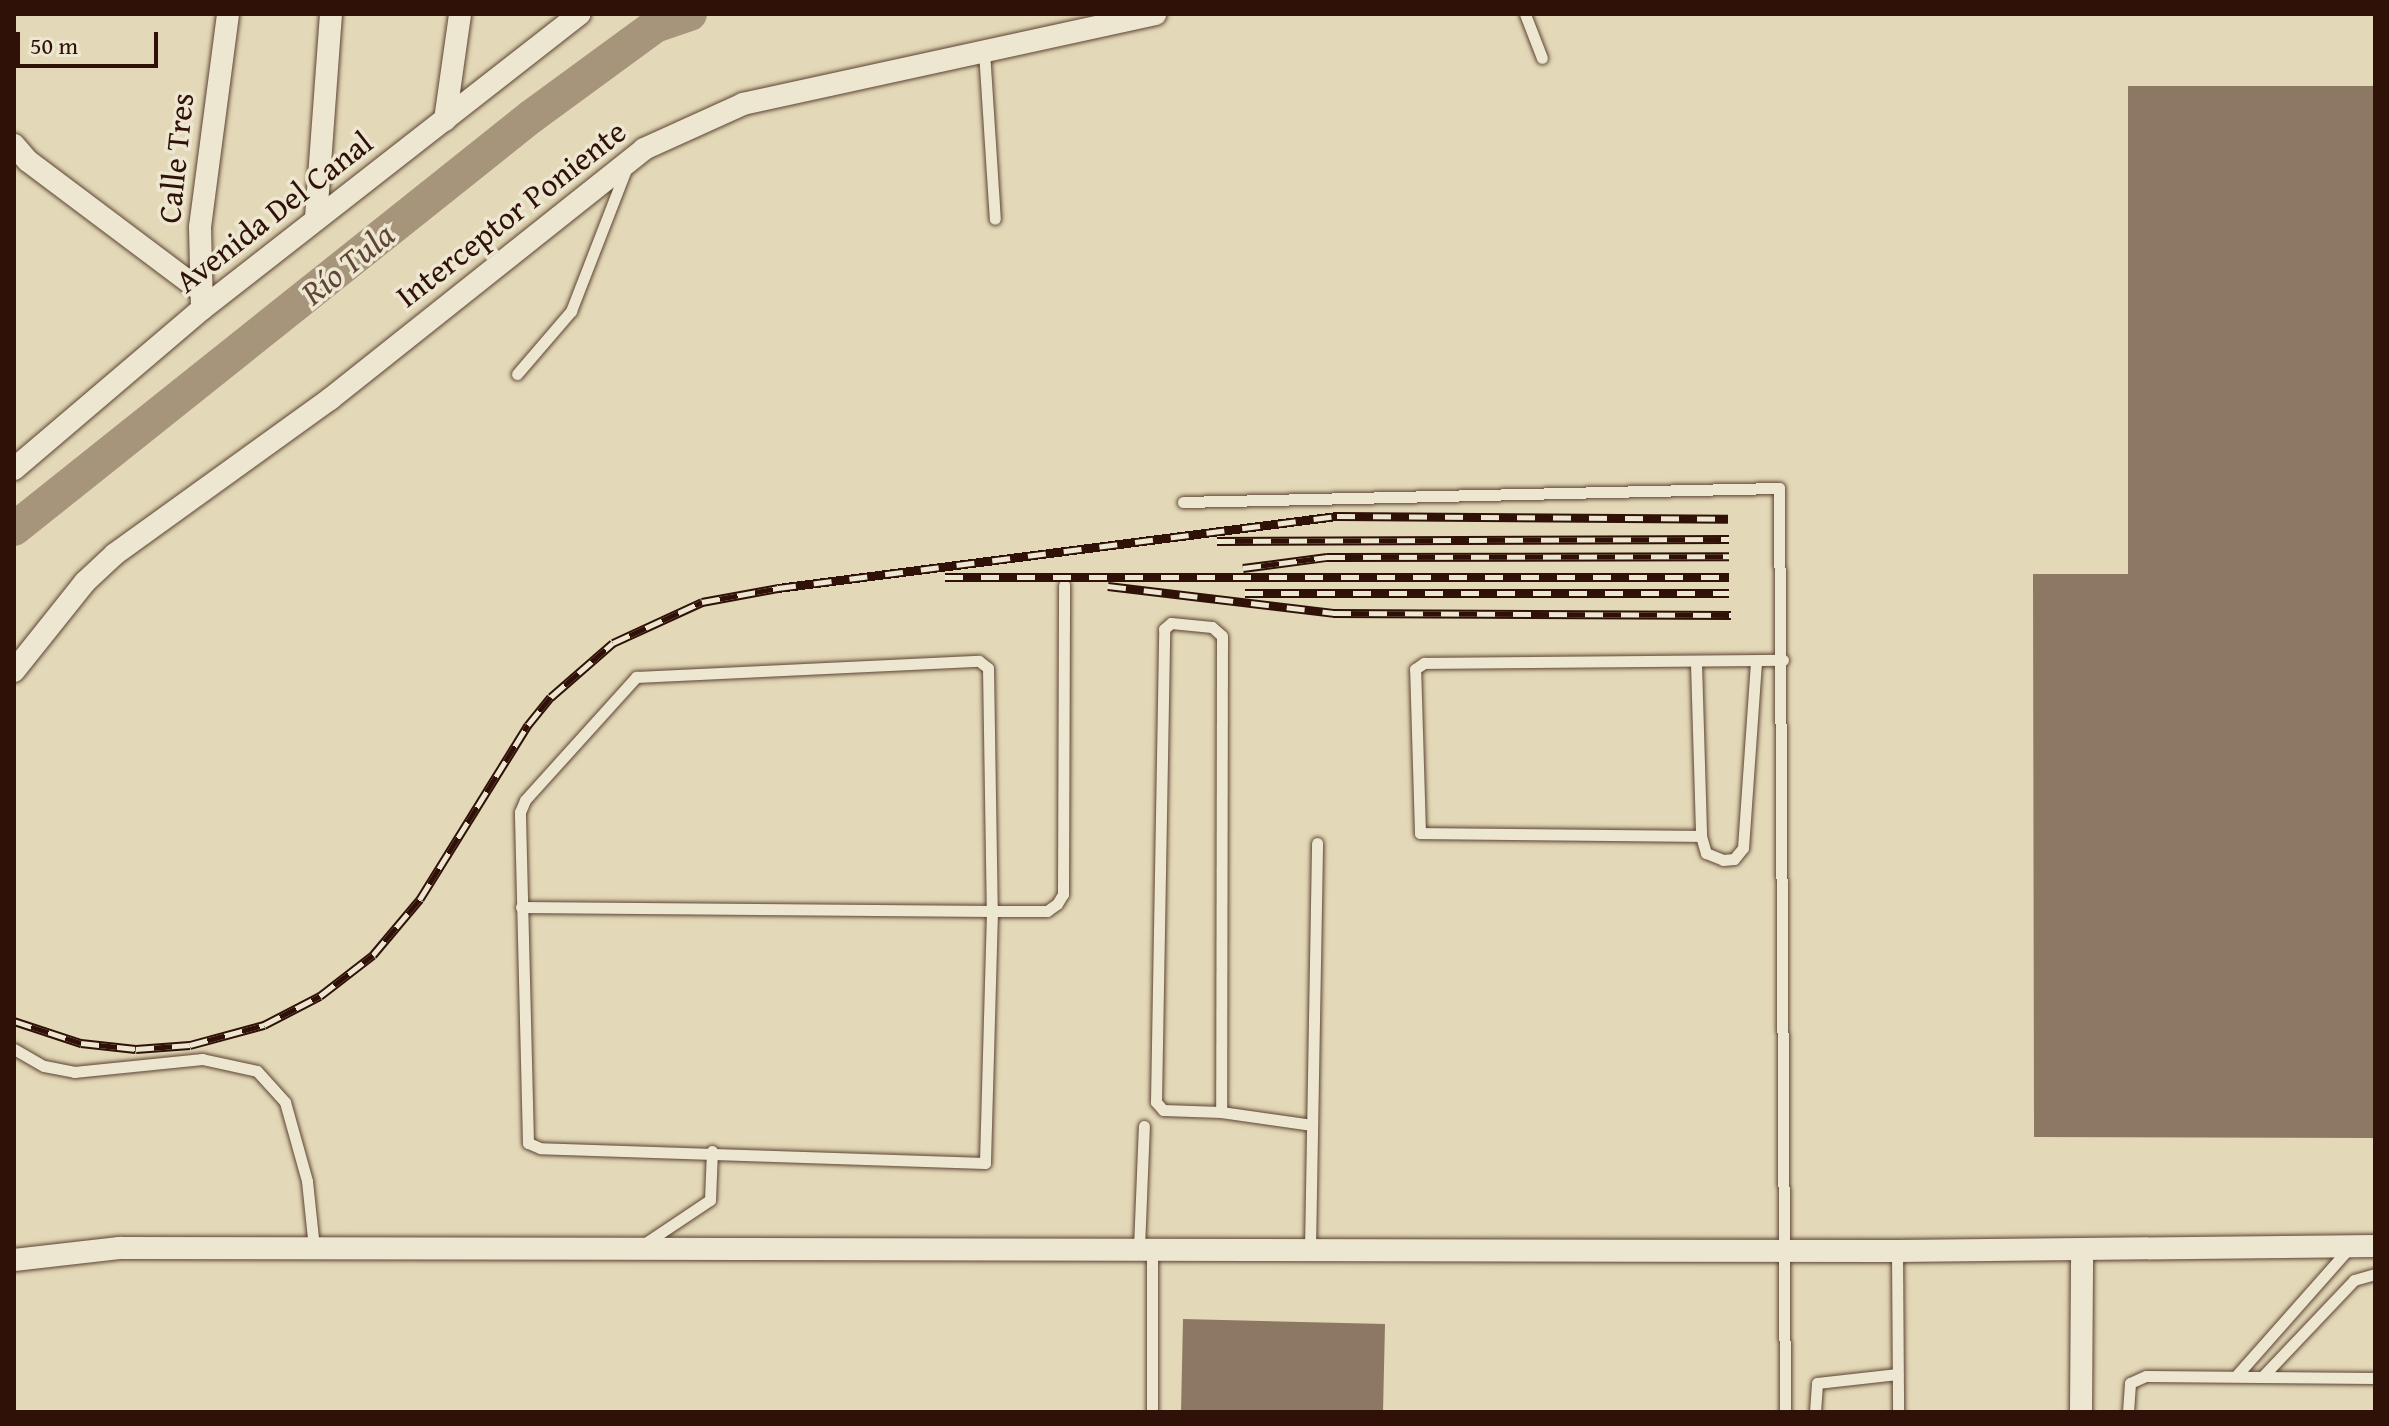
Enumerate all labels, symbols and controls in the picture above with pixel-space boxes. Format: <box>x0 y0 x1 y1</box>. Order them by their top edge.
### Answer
scale bar <box>20 16 162 66</box>
text: 50 m <box>30 28 78 63</box>
street label: Calle Tres <box>150 91 202 225</box>
street label: Interceptor Poniente <box>388 112 634 316</box>
street label: Avenida Del Canal <box>168 123 380 301</box>
water label: Río Tula <box>292 213 402 313</box>

